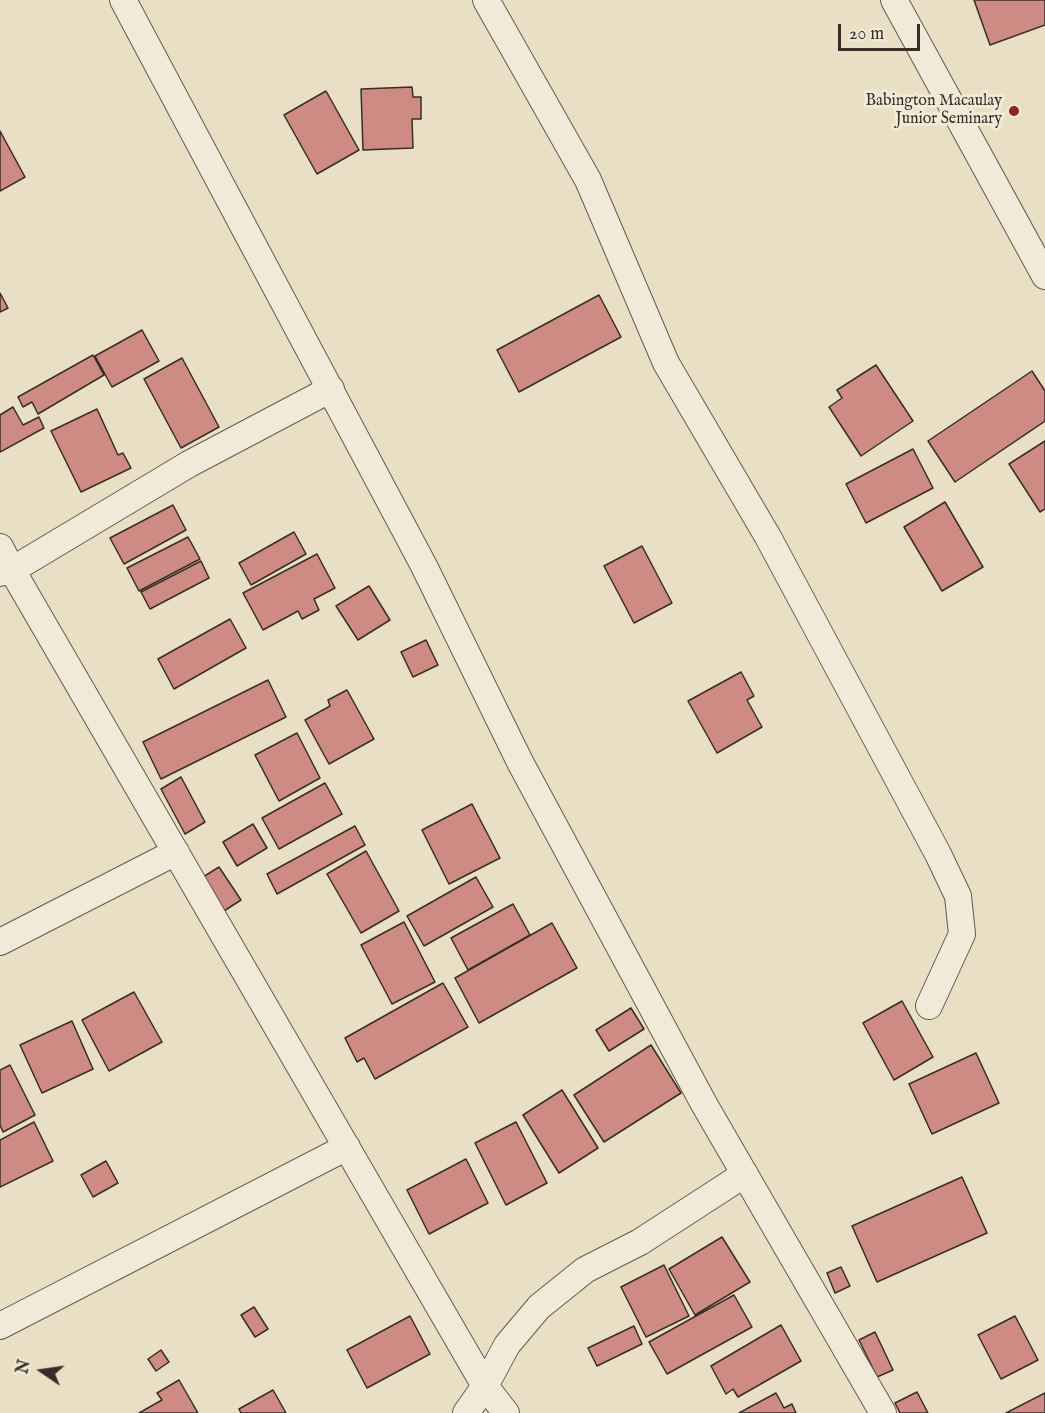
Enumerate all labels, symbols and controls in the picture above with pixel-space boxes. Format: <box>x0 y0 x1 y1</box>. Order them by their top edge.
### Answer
scale bar <box>841 12 924 50</box>
text: 20 m <box>849 23 884 46</box>
place label: Babington Macaulay Junior Seminary <box>865 92 1002 130</box>
marker: Babington Macaulay Junior Seminary <box>1007 104 1021 118</box>
north arrow <box>12 1341 72 1401</box>
text: N <box>13 1358 36 1376</box>

